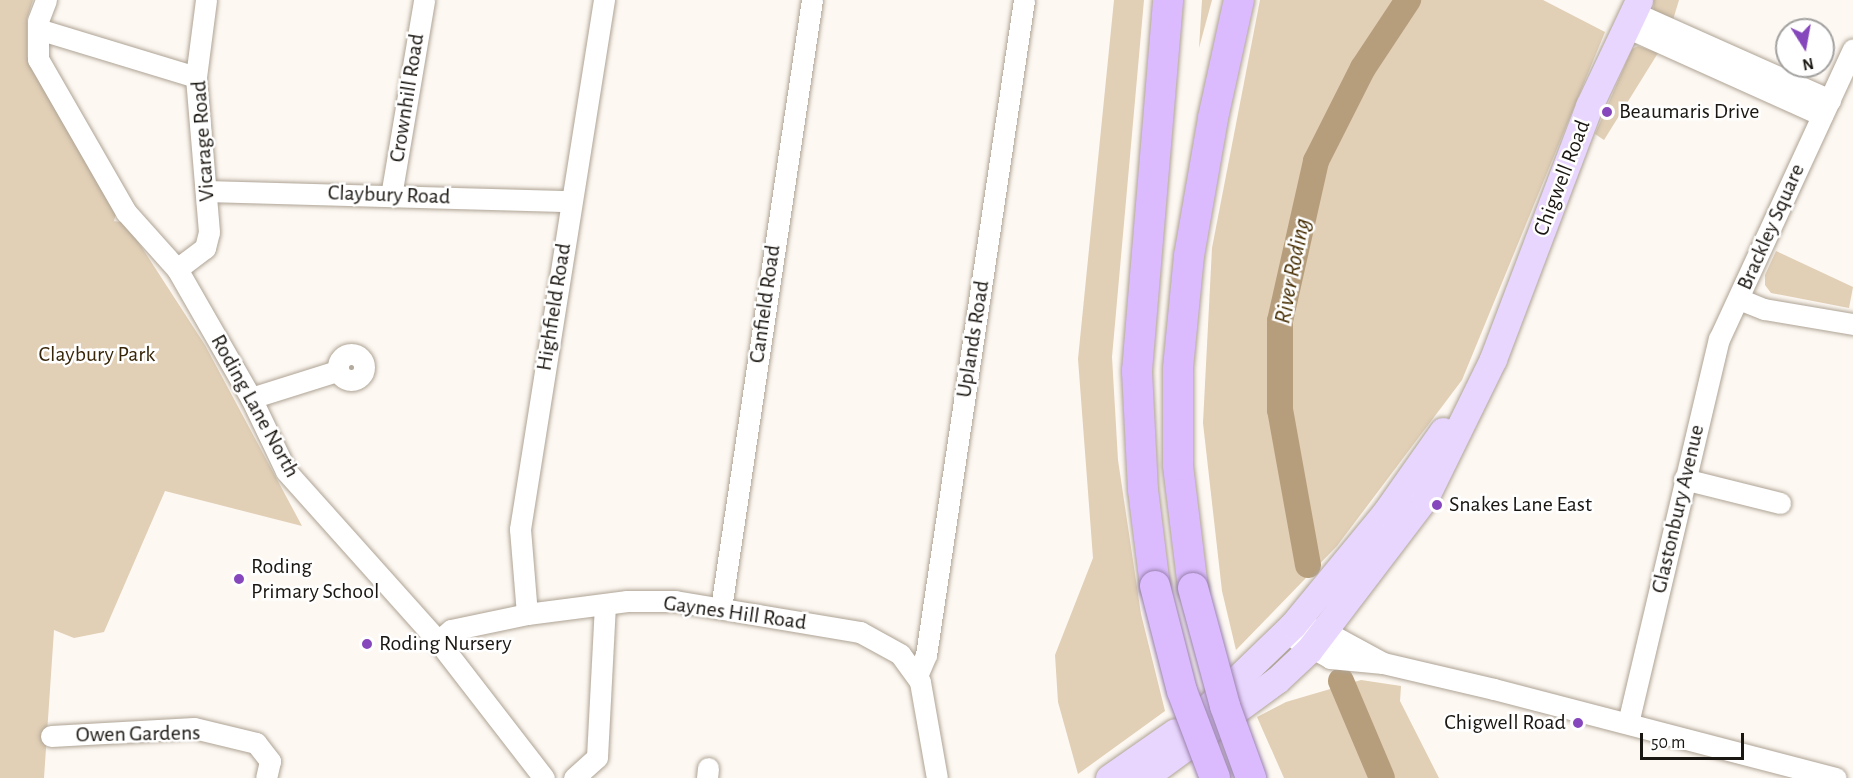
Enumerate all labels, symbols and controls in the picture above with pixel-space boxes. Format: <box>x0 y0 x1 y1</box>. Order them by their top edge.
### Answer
north arrow <box>1775 18 1835 78</box>
street label: Crownhill Road <box>384 32 430 164</box>
text: N <box>1801 55 1815 73</box>
street label: Vicarage Road <box>186 80 220 202</box>
place label: Beaumaris Drive <box>1619 99 1759 125</box>
marker: Beaumaris Drive <box>1600 105 1614 119</box>
street label: Chigwell Road <box>1528 116 1596 240</box>
street label: Brackley Square <box>1731 160 1811 294</box>
street label: Claybury Road <box>327 180 451 210</box>
water label: River Roding <box>1269 216 1317 326</box>
street label: Highfield Road <box>531 241 577 373</box>
street label: Canfield Road <box>744 243 786 365</box>
street label: Uplands Road <box>951 279 995 399</box>
street label: Roding Lane North <box>205 330 305 482</box>
park label: Claybury Park <box>39 342 155 368</box>
street label: Glastonbury Avenue <box>1646 422 1710 596</box>
place label: Snakes Lane East <box>1449 492 1592 518</box>
marker: Snakes Lane East <box>1430 498 1444 512</box>
place label: Roding Primary School <box>251 553 379 604</box>
marker: Roding Primary School <box>232 572 246 586</box>
street label: Gaynes Hill Road <box>662 590 808 636</box>
place label: Roding Nursery <box>379 631 512 657</box>
marker: Roding Nursery <box>360 637 374 651</box>
place label: Chigwell Road <box>1444 710 1566 736</box>
marker: Chigwell Road <box>1571 716 1585 730</box>
street label: Owen Gardens <box>75 720 201 748</box>
scale bar <box>1643 721 1746 759</box>
text: 50 m <box>1651 734 1685 752</box>

